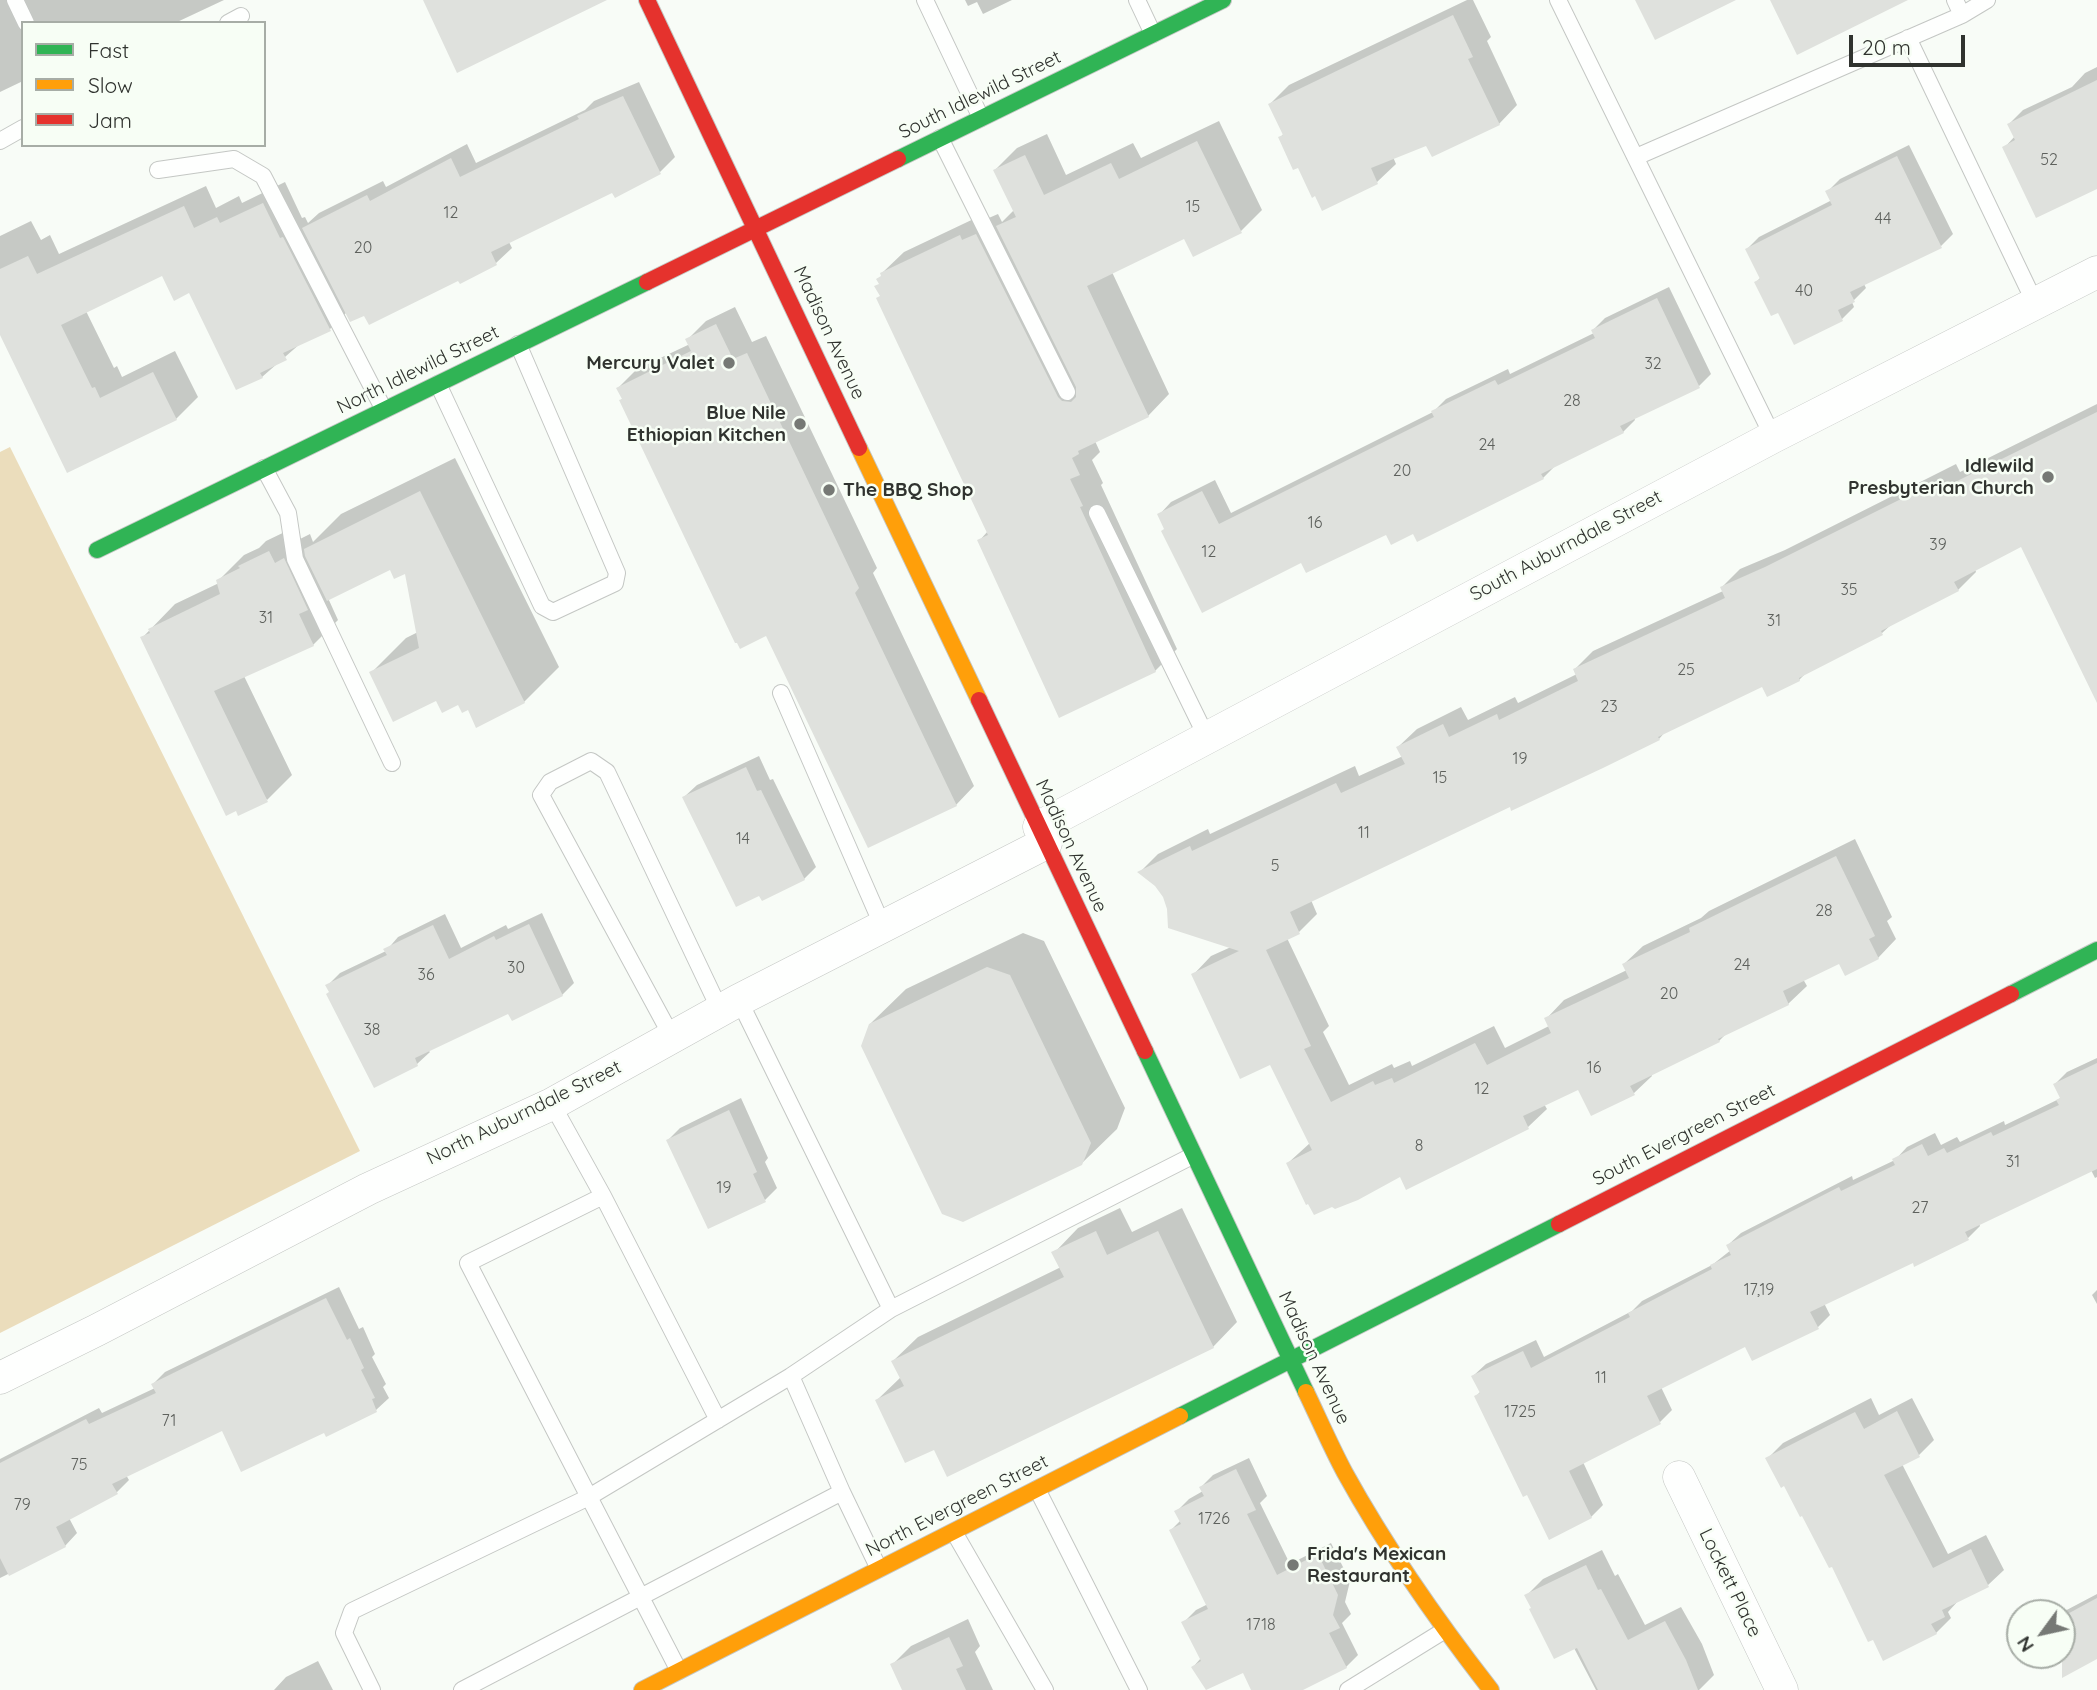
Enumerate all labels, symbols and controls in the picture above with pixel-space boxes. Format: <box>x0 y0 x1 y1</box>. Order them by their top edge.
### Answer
legend <box>21 21 266 147</box>
scale bar <box>1852 21 1968 65</box>
text: 20 m <box>1862 34 1911 60</box>
text: Fast <box>88 37 129 63</box>
street label: South Idlewild Street <box>895 46 1065 144</box>
text: Slow <box>88 72 133 98</box>
text: Jam <box>88 107 132 133</box>
house number: 52 <box>2040 150 2058 170</box>
house number: 15 <box>1186 197 1200 217</box>
house number: 12 <box>444 203 458 223</box>
house number: 44 <box>1875 209 1891 229</box>
house number: 20 <box>354 238 372 258</box>
street label: Madison Avenue <box>788 263 870 403</box>
house number: 40 <box>1795 281 1813 301</box>
street label: North Idlewild Street <box>333 321 503 419</box>
place label: Mercury Valet <box>586 352 715 374</box>
house number: 32 <box>1644 354 1662 374</box>
marker: Mercury Valet <box>721 355 737 371</box>
house number: 28 <box>1563 391 1581 411</box>
place label: Blue Nile Ethiopian Kitchen <box>627 402 786 446</box>
marker: Blue Nile Ethiopian Kitchen <box>792 416 808 432</box>
house number: 24 <box>1478 435 1496 455</box>
place label: Idlewild Presbyterian Church <box>1848 455 2034 499</box>
house number: 20 <box>1393 461 1411 481</box>
marker: Idlewild Presbyterian Church <box>2040 469 2056 485</box>
place label: The BBQ Shop <box>843 479 973 501</box>
marker: The BBQ Shop <box>821 482 837 498</box>
street label: South Auburndale Street <box>1466 486 1666 606</box>
house number: 16 <box>1308 513 1322 533</box>
house number: 39 <box>1929 535 1947 555</box>
house number: 12 <box>1202 542 1216 562</box>
house number: 35 <box>1840 580 1858 600</box>
house number: 31 <box>259 608 273 628</box>
house number: 31 <box>1767 611 1781 631</box>
house number: 25 <box>1677 660 1695 680</box>
house number: 23 <box>1600 697 1618 717</box>
house number: 19 <box>1513 749 1527 769</box>
house number: 15 <box>1433 768 1447 788</box>
street label: Madison Avenue <box>1030 776 1112 916</box>
house number: 11 <box>1358 823 1370 843</box>
house number: 14 <box>736 829 750 849</box>
house number: 5 <box>1271 856 1279 876</box>
house number: 28 <box>1815 901 1833 921</box>
house number: 24 <box>1733 955 1751 975</box>
house number: 30 <box>507 958 525 978</box>
house number: 36 <box>418 965 434 985</box>
house number: 20 <box>1660 984 1678 1004</box>
house number: 38 <box>363 1020 381 1040</box>
street label: North Auburndale Street <box>423 1056 625 1170</box>
house number: 16 <box>1587 1058 1601 1078</box>
house number: 12 <box>1475 1079 1489 1099</box>
street label: South Evergreen Street <box>1589 1079 1779 1191</box>
house number: 8 <box>1415 1136 1423 1156</box>
house number: 31 <box>2006 1152 2020 1172</box>
house number: 19 <box>717 1178 731 1198</box>
house number: 27 <box>1912 1198 1928 1218</box>
house number: 17,19 <box>1744 1280 1774 1300</box>
street label: Madison Avenue <box>1273 1288 1355 1428</box>
house number: 11 <box>1595 1368 1607 1388</box>
house number: 1725 <box>1504 1402 1536 1422</box>
house number: 71 <box>162 1411 176 1431</box>
street label: North Evergreen Street <box>862 1450 1052 1562</box>
house number: 75 <box>71 1455 87 1475</box>
house number: 79 <box>13 1495 31 1515</box>
house number: 1726 <box>1198 1509 1230 1529</box>
street label: Lockett Place <box>1694 1525 1766 1641</box>
place label: Frida's Mexican Restaurant <box>1307 1543 1446 1587</box>
marker: Frida's Mexican Restaurant <box>1285 1557 1301 1573</box>
north arrow <box>2006 1599 2076 1669</box>
house number: 1718 <box>1246 1615 1276 1635</box>
text: N <box>2011 1632 2039 1657</box>

